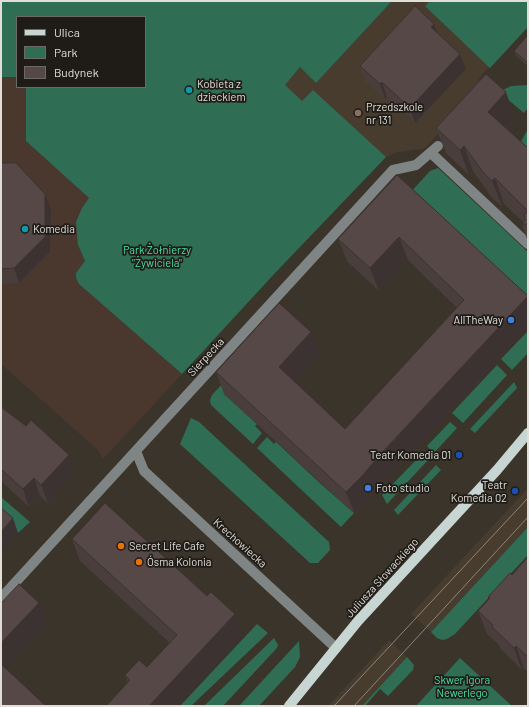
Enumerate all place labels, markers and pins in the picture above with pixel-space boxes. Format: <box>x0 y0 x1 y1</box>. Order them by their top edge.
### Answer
place label: Kobieta z dzieckiem <box>197 77 246 103</box>
marker: Kobieta z dzieckiem <box>184 85 194 95</box>
place label: Przedszkole nr 131 <box>366 100 423 126</box>
marker: Przedszkole nr 131 <box>353 108 363 118</box>
place label: Komedia <box>33 222 75 236</box>
marker: Komedia <box>20 224 30 234</box>
place label: AllTheWay <box>454 313 503 327</box>
marker: AllTheWay <box>506 315 516 325</box>
place label: Teatr Komedia 01 <box>370 448 451 462</box>
marker: Teatr Komedia 01 <box>454 450 464 460</box>
place label: Teatr Komedia 02 <box>451 478 507 504</box>
place label: Foto studio <box>376 481 430 495</box>
marker: Foto studio <box>363 483 373 493</box>
marker: Teatr Komedia 02 <box>510 486 520 496</box>
place label: Secret Life Cafe <box>129 539 205 553</box>
marker: Secret Life Cafe <box>116 541 126 551</box>
place label: Ósma Kolonia <box>147 555 211 569</box>
marker: Ósma Kolonia <box>134 557 144 567</box>

